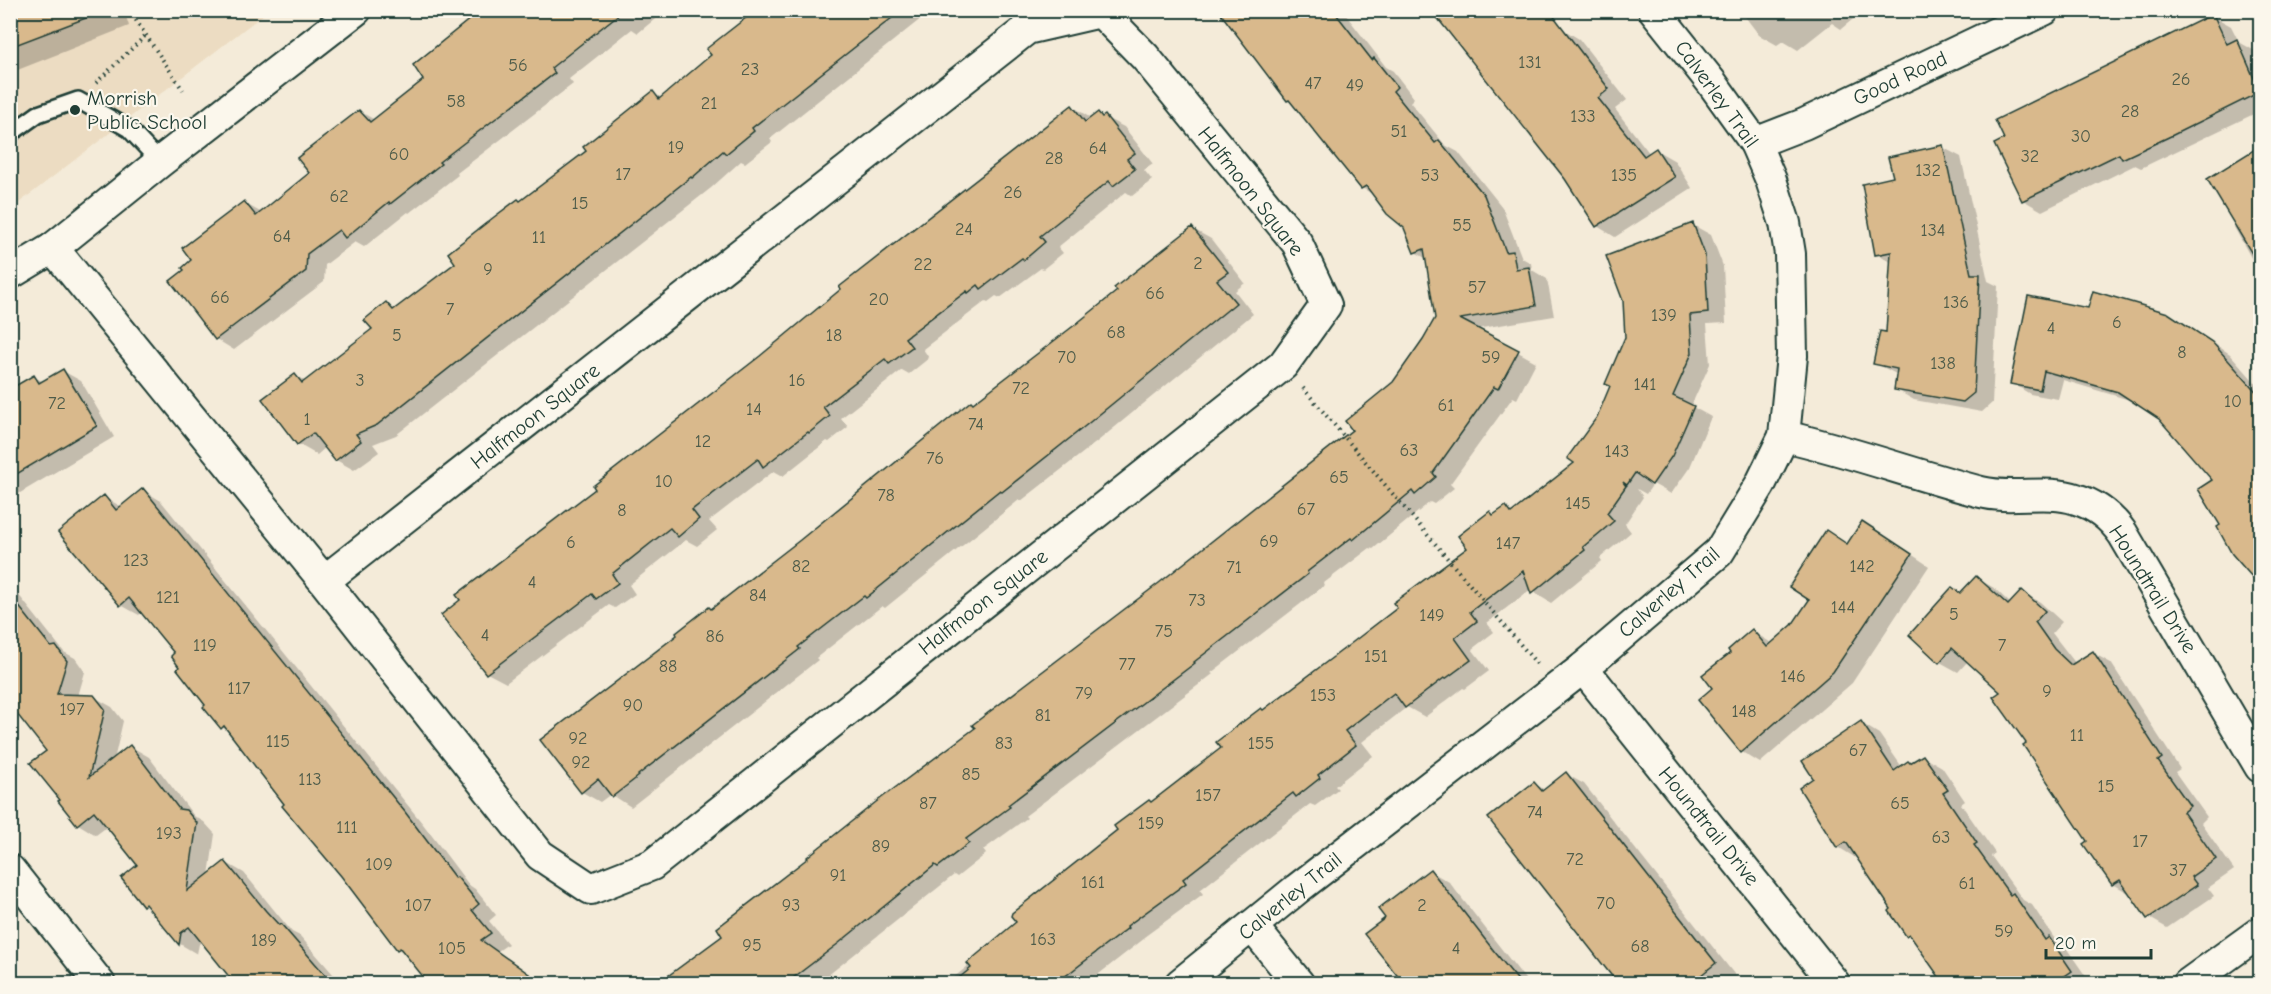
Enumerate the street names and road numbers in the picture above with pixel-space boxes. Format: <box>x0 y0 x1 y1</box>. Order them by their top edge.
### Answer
street label: Calverley Trail <box>1670 36 1764 152</box>
street label: Good Road <box>1849 46 1951 110</box>
street label: Halfmoon Square <box>1193 122 1309 260</box>
street label: Halfmoon Square <box>466 358 604 474</box>
street label: Houndtrail Drive <box>2104 521 2202 657</box>
street label: Calverley Trail <box>1614 542 1724 642</box>
street label: Halfmoon Square <box>914 544 1052 660</box>
street label: Houndtrail Drive <box>1654 762 1764 890</box>
street label: Calverley Trail <box>1233 847 1347 945</box>

